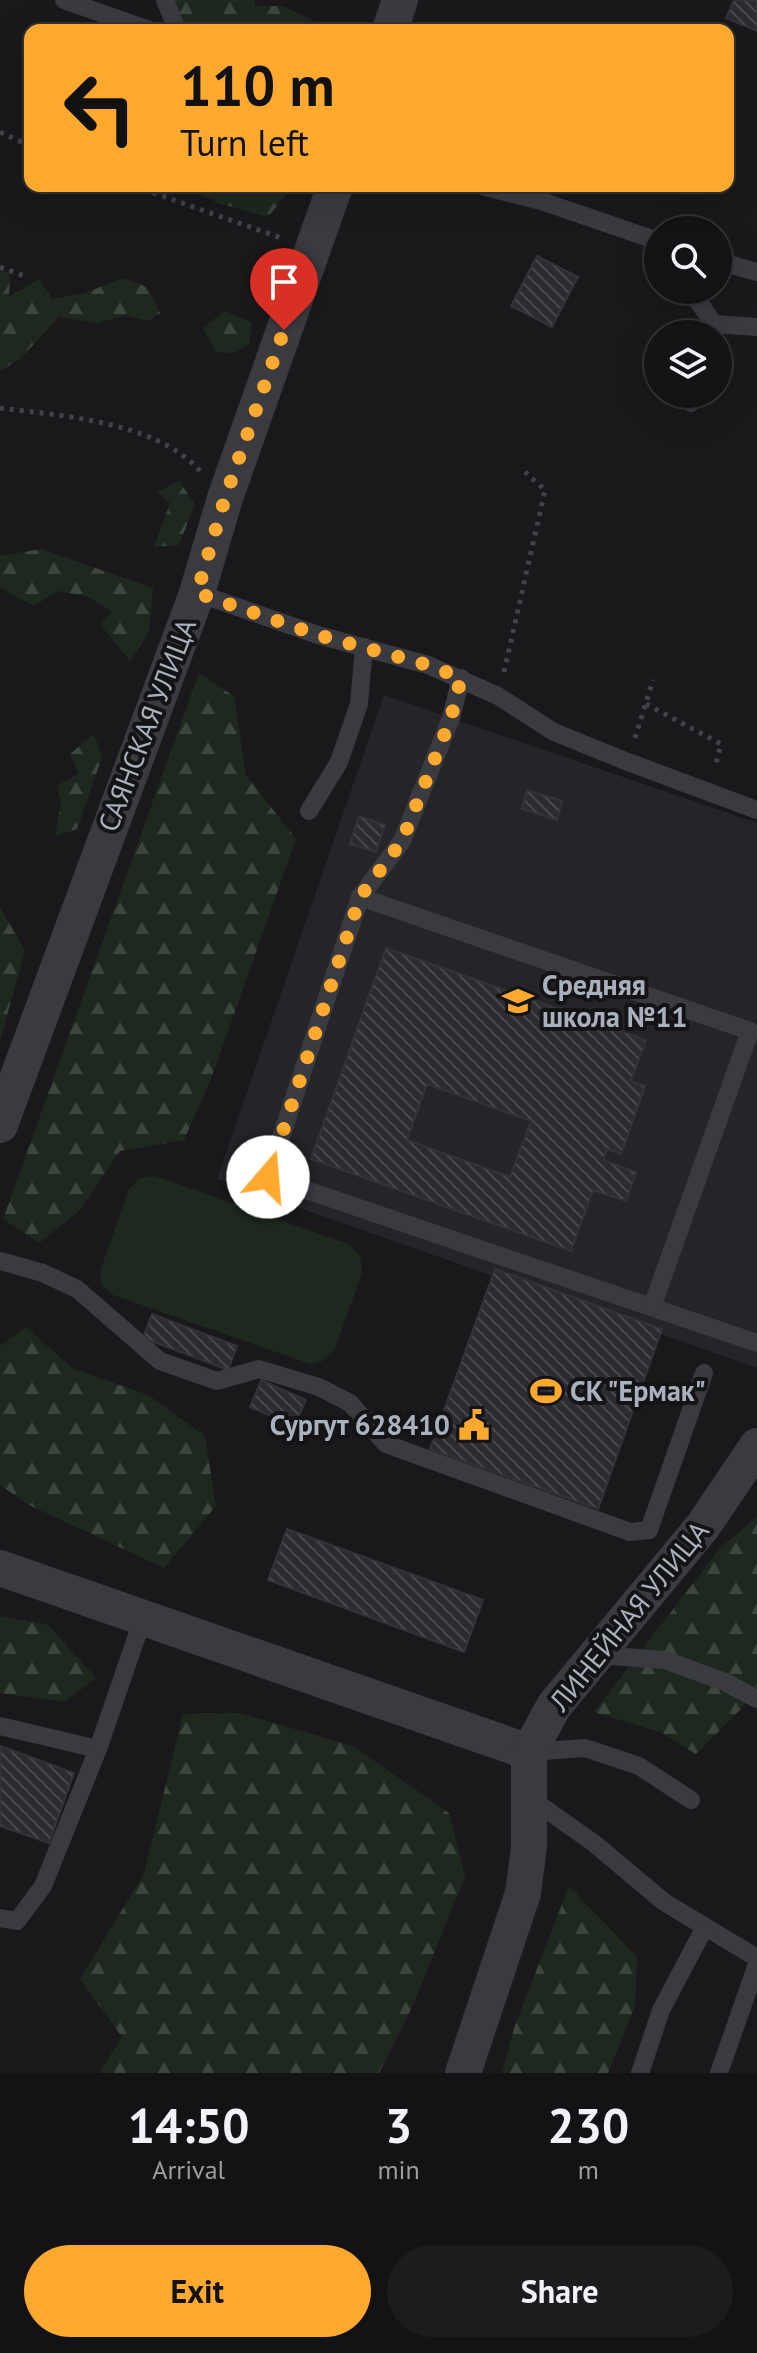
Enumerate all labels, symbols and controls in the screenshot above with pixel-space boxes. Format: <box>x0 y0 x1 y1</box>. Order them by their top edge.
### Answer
text: 110 m <box>180 49 335 121</box>
icon: left <box>48 56 152 160</box>
text: Turn left <box>180 119 309 166</box>
map controls <box>644 216 732 408</box>
button: search <box>644 216 732 304</box>
pin <box>250 248 318 330</box>
icon: arrive <box>262 260 306 304</box>
button: layers <box>644 320 732 408</box>
street label: САЯНСКАЯ УЛИЦА <box>89 613 204 837</box>
place label: Средняя школа №11 <box>542 966 687 1035</box>
school or university icon: Средняя школа №11 <box>501 984 535 1018</box>
position arrow <box>226 1135 310 1219</box>
place label: СК "Ермак" <box>570 1372 706 1409</box>
sports icon: СК "Ермак" <box>529 1374 563 1408</box>
place label: Сургут 628410 <box>270 1406 450 1443</box>
public building icon: Сургут 628410 <box>457 1408 491 1442</box>
street label: ЛИНЕЙНАЯ УЛИЦА <box>540 1513 717 1719</box>
text: 14:50 <box>128 2094 250 2156</box>
text: 3 <box>385 2094 412 2156</box>
text: 230 <box>548 2094 629 2156</box>
text: Arrival <box>152 2153 225 2186</box>
text: min <box>377 2153 420 2186</box>
text: m <box>578 2153 599 2186</box>
button: Exit <box>24 2245 371 2337</box>
button: Share <box>387 2245 733 2337</box>

